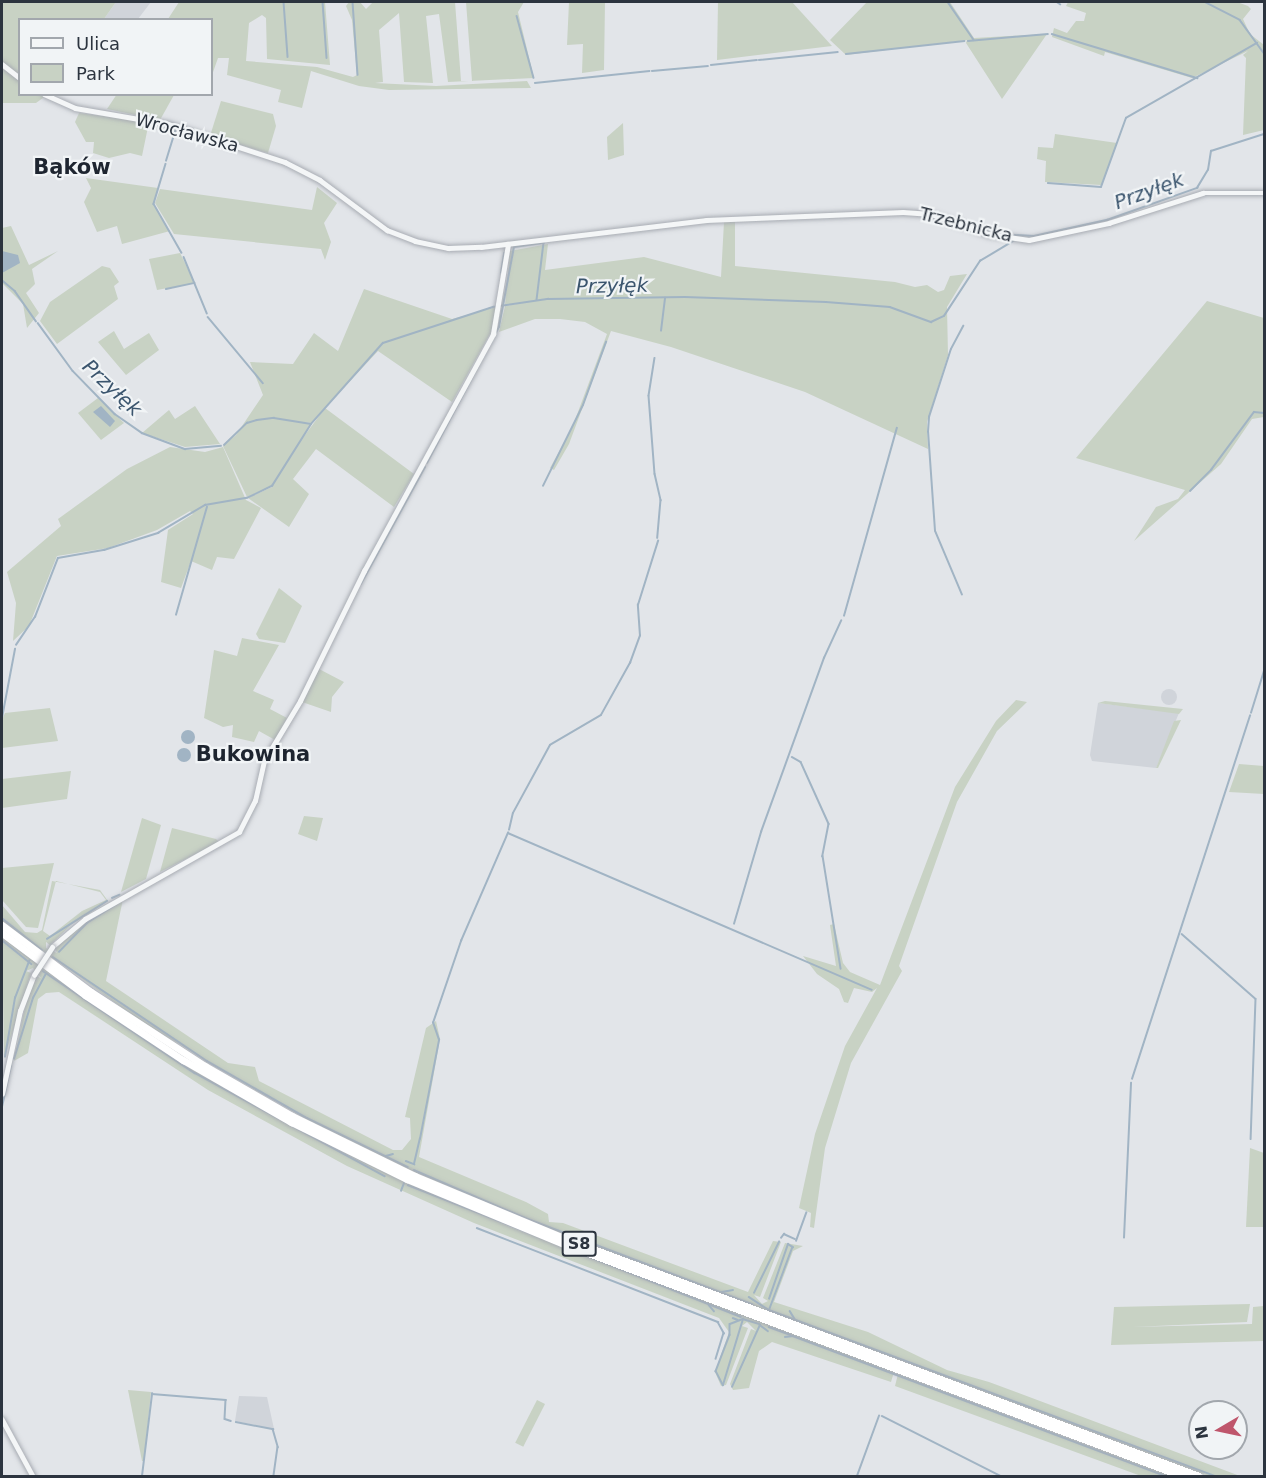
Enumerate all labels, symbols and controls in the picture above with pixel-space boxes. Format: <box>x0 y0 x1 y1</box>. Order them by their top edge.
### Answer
legend <box>18 18 213 96</box>
text: Ulica <box>76 33 120 54</box>
text: Park <box>76 63 115 84</box>
street label: Wrocławska <box>133 109 241 157</box>
district label: Bąków <box>33 154 111 180</box>
water label: Przyłęk <box>1111 167 1187 215</box>
street label: Trzebnicka <box>917 203 1015 247</box>
water label: Przyłęk <box>576 273 648 299</box>
water label: Przyłęk <box>77 355 147 421</box>
district label: Bukowina <box>196 741 310 767</box>
road number: S8 <box>561 1231 597 1257</box>
north arrow <box>1188 1400 1248 1460</box>
text: N <box>1191 1424 1212 1441</box>

